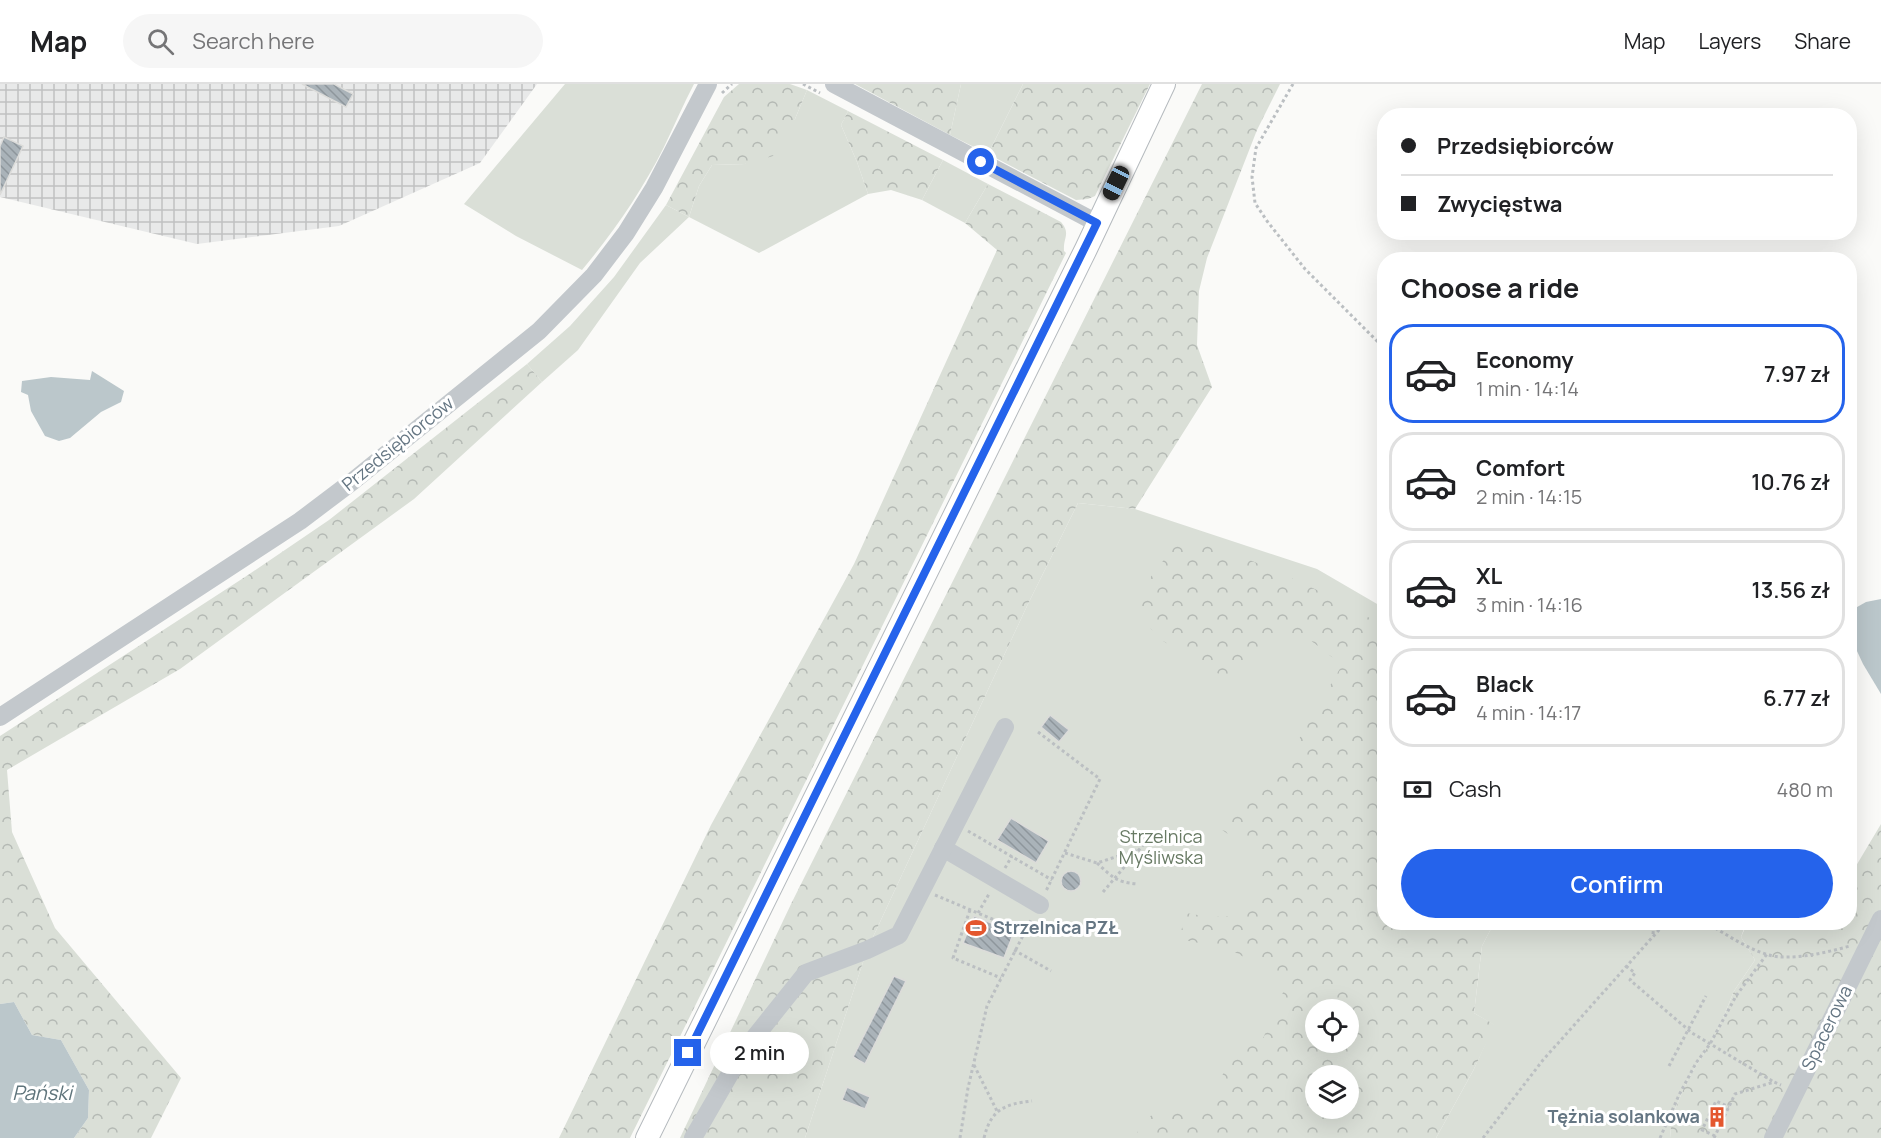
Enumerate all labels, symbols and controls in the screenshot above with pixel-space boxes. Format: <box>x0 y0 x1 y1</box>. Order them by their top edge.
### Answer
search box <box>123 14 543 68</box>
text: Map <box>30 22 87 60</box>
icon: search <box>144 25 177 58</box>
text: Search here <box>192 26 315 56</box>
text: Map <box>1624 27 1665 55</box>
text: Layers <box>1698 27 1761 55</box>
text: Share <box>1794 27 1851 55</box>
text: Przedsiębiorców <box>1437 131 1614 161</box>
route start <box>967 148 994 175</box>
car <box>1100 163 1132 203</box>
text: Zwycięstwa <box>1437 189 1563 219</box>
text: Choose a ride <box>1401 269 1579 306</box>
text: Economy <box>1476 345 1574 375</box>
icon: car <box>1404 347 1458 401</box>
text: 7.97 zł <box>1764 359 1830 389</box>
text: 1 min · 14:14 <box>1476 375 1579 402</box>
street label: Przedsiębiorców <box>337 391 458 496</box>
text: Comfort <box>1476 453 1565 483</box>
icon: car <box>1404 455 1458 509</box>
text: 10.76 zł <box>1751 467 1830 497</box>
text: 2 min · 14:15 <box>1476 483 1582 510</box>
text: XL <box>1476 561 1502 591</box>
icon: car <box>1404 563 1458 617</box>
text: 13.56 zł <box>1751 575 1830 605</box>
text: 3 min · 14:16 <box>1476 591 1583 618</box>
text: Black <box>1476 669 1533 699</box>
icon: car <box>1404 671 1458 725</box>
text: 6.77 zł <box>1763 683 1830 713</box>
text: 4 min · 14:17 <box>1476 699 1581 726</box>
icon: cash <box>1401 773 1434 806</box>
text: Cash <box>1449 774 1502 804</box>
text: 480 m <box>1776 776 1833 803</box>
park label: Strzelnica Myśliwska <box>1119 824 1203 869</box>
button: Confirm <box>1401 849 1833 918</box>
place label: Strzelnica PZŁ <box>993 915 1119 939</box>
sports icon: Strzelnica PZŁ <box>964 916 988 940</box>
street label: Spacerowa <box>1795 981 1857 1074</box>
map controls <box>1305 999 1359 1119</box>
button: locate <box>1305 999 1359 1053</box>
callout: 2 min <box>709 1032 808 1074</box>
route end <box>674 1039 701 1066</box>
text: 2 min <box>734 1039 785 1066</box>
button: layers <box>1305 1065 1359 1119</box>
water label: Pański <box>12 1079 74 1106</box>
place label: Tężnia solankowa <box>1548 1104 1700 1128</box>
building icon: Tężnia solankowa <box>1705 1105 1729 1129</box>

